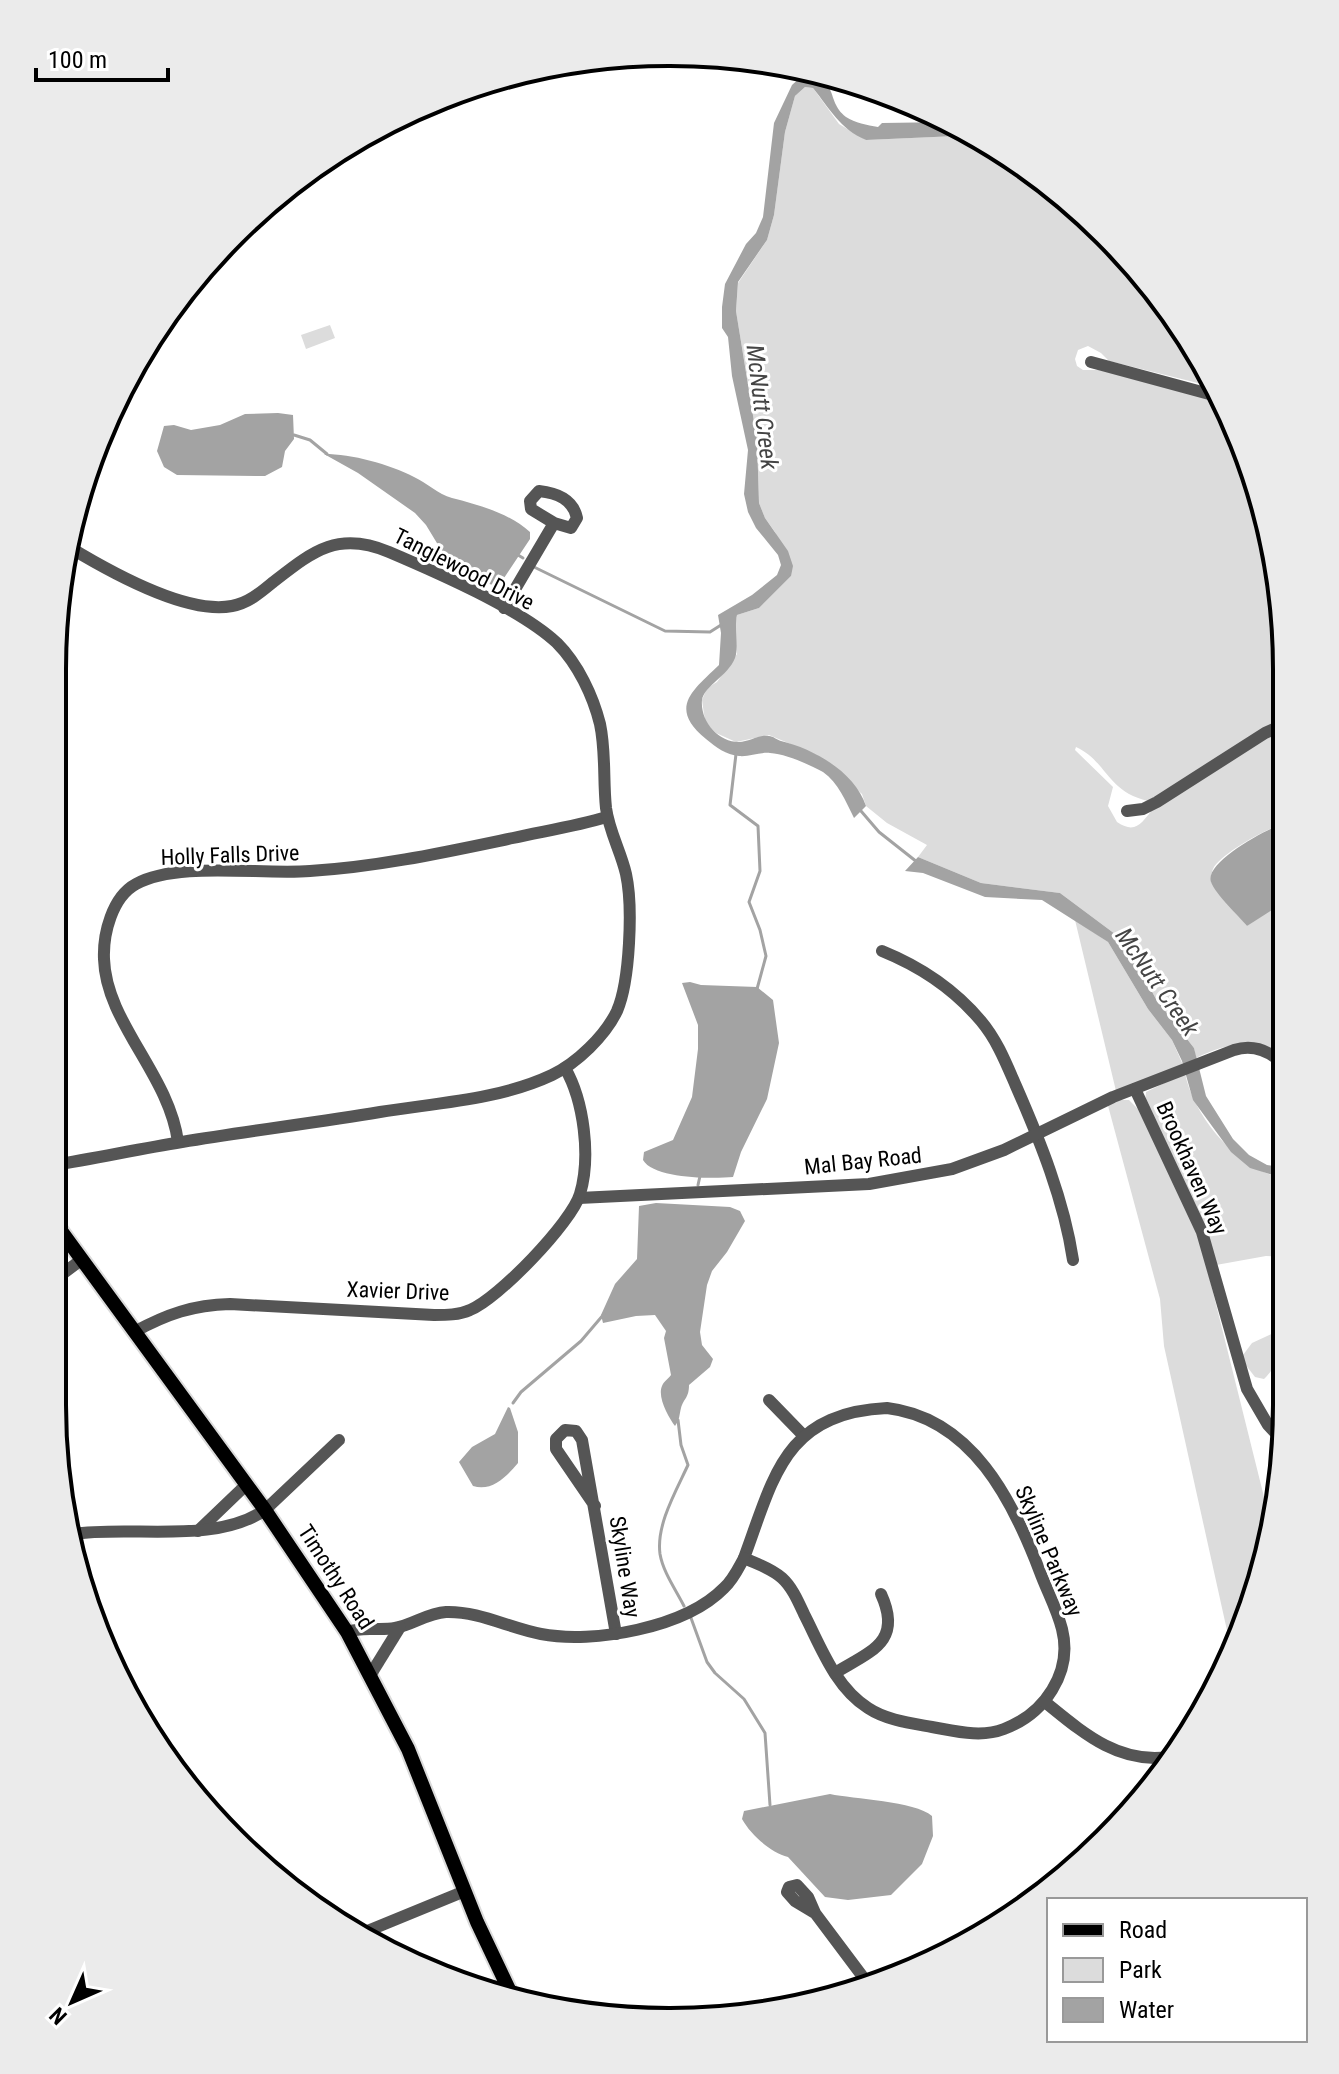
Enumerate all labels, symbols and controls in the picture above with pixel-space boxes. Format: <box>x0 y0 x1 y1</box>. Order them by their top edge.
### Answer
scale bar <box>36 32 168 82</box>
text: 100 m <box>48 46 107 74</box>
water label: McNutt Creek <box>740 343 784 472</box>
street label: Tanglewood Drive <box>390 523 538 615</box>
street label: Holly Falls Drive <box>160 840 300 870</box>
water label: McNutt Creek <box>1109 923 1205 1042</box>
street label: Brookhaven Way <box>1152 1098 1232 1238</box>
street label: Mal Bay Road <box>803 1142 923 1180</box>
street label: Xavier Drive <box>346 1277 450 1305</box>
street label: Skyline Parkway <box>1010 1482 1088 1620</box>
street label: Skyline Way <box>605 1514 645 1620</box>
street label: Timothy Road <box>293 1520 379 1634</box>
legend <box>1047 1898 1307 2042</box>
text: Road <box>1119 1916 1167 1944</box>
text: Park <box>1119 1956 1162 1984</box>
north arrow <box>32 1962 112 2042</box>
text: Water <box>1119 1996 1174 2024</box>
text: N <box>45 2002 72 2029</box>

